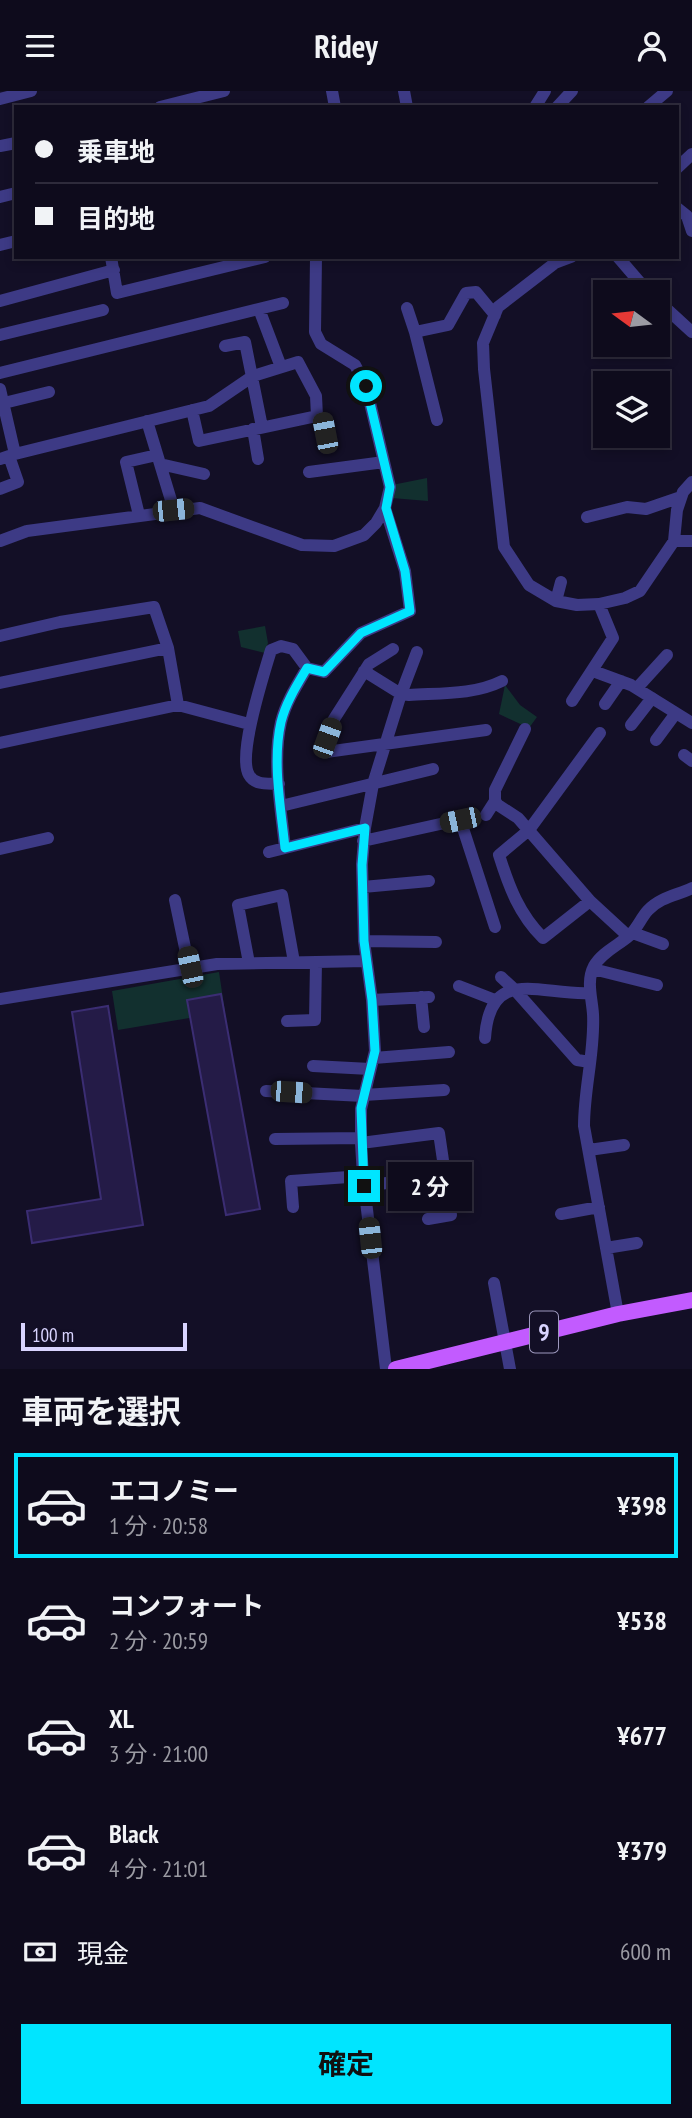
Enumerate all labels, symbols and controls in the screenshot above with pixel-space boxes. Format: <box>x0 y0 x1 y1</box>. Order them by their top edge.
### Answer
text: Ridey <box>314 25 378 67</box>
icon: menu <box>21 27 59 65</box>
icon: person <box>633 27 671 65</box>
text: 乗車地 <box>77 135 155 168</box>
text: 目的地 <box>77 202 155 235</box>
north arrow <box>593 280 670 357</box>
map controls <box>593 280 670 448</box>
route start <box>350 370 382 402</box>
button: layers <box>593 371 670 448</box>
car <box>311 410 340 456</box>
car <box>152 497 195 523</box>
car <box>310 715 345 761</box>
car <box>438 805 483 835</box>
car <box>176 944 205 990</box>
car <box>270 1080 313 1104</box>
callout: 2 分 <box>388 1161 472 1211</box>
route end <box>348 1170 380 1202</box>
text: 2 分 <box>411 1172 449 1201</box>
car <box>358 1216 383 1260</box>
road number: 9 <box>530 1311 558 1352</box>
scale bar <box>21 1320 187 1352</box>
text: 100 m <box>32 1323 74 1347</box>
text: 車両を選択 <box>21 1390 181 1432</box>
icon: car <box>25 1474 88 1537</box>
text: エコノミー <box>109 1474 239 1507</box>
text: ¥398 <box>617 1489 667 1522</box>
text: 1 分 · 20:58 <box>109 1511 208 1540</box>
icon: car <box>25 1589 88 1652</box>
text: コンフォート <box>109 1589 264 1622</box>
text: ¥538 <box>617 1604 667 1637</box>
text: 2 分 · 20:59 <box>109 1626 208 1655</box>
text: XL <box>109 1702 134 1735</box>
icon: car <box>25 1704 88 1767</box>
text: ¥677 <box>617 1719 667 1752</box>
text: 3 分 · 21:00 <box>109 1739 208 1768</box>
text: Black <box>109 1817 159 1850</box>
icon: car <box>25 1819 88 1882</box>
text: ¥379 <box>617 1834 667 1867</box>
text: 4 分 · 21:01 <box>109 1854 208 1883</box>
icon: cash <box>21 1933 59 1971</box>
text: 現金 <box>77 1937 129 1970</box>
text: 600 m <box>620 1937 671 1966</box>
button: 確定 <box>21 2024 671 2104</box>

